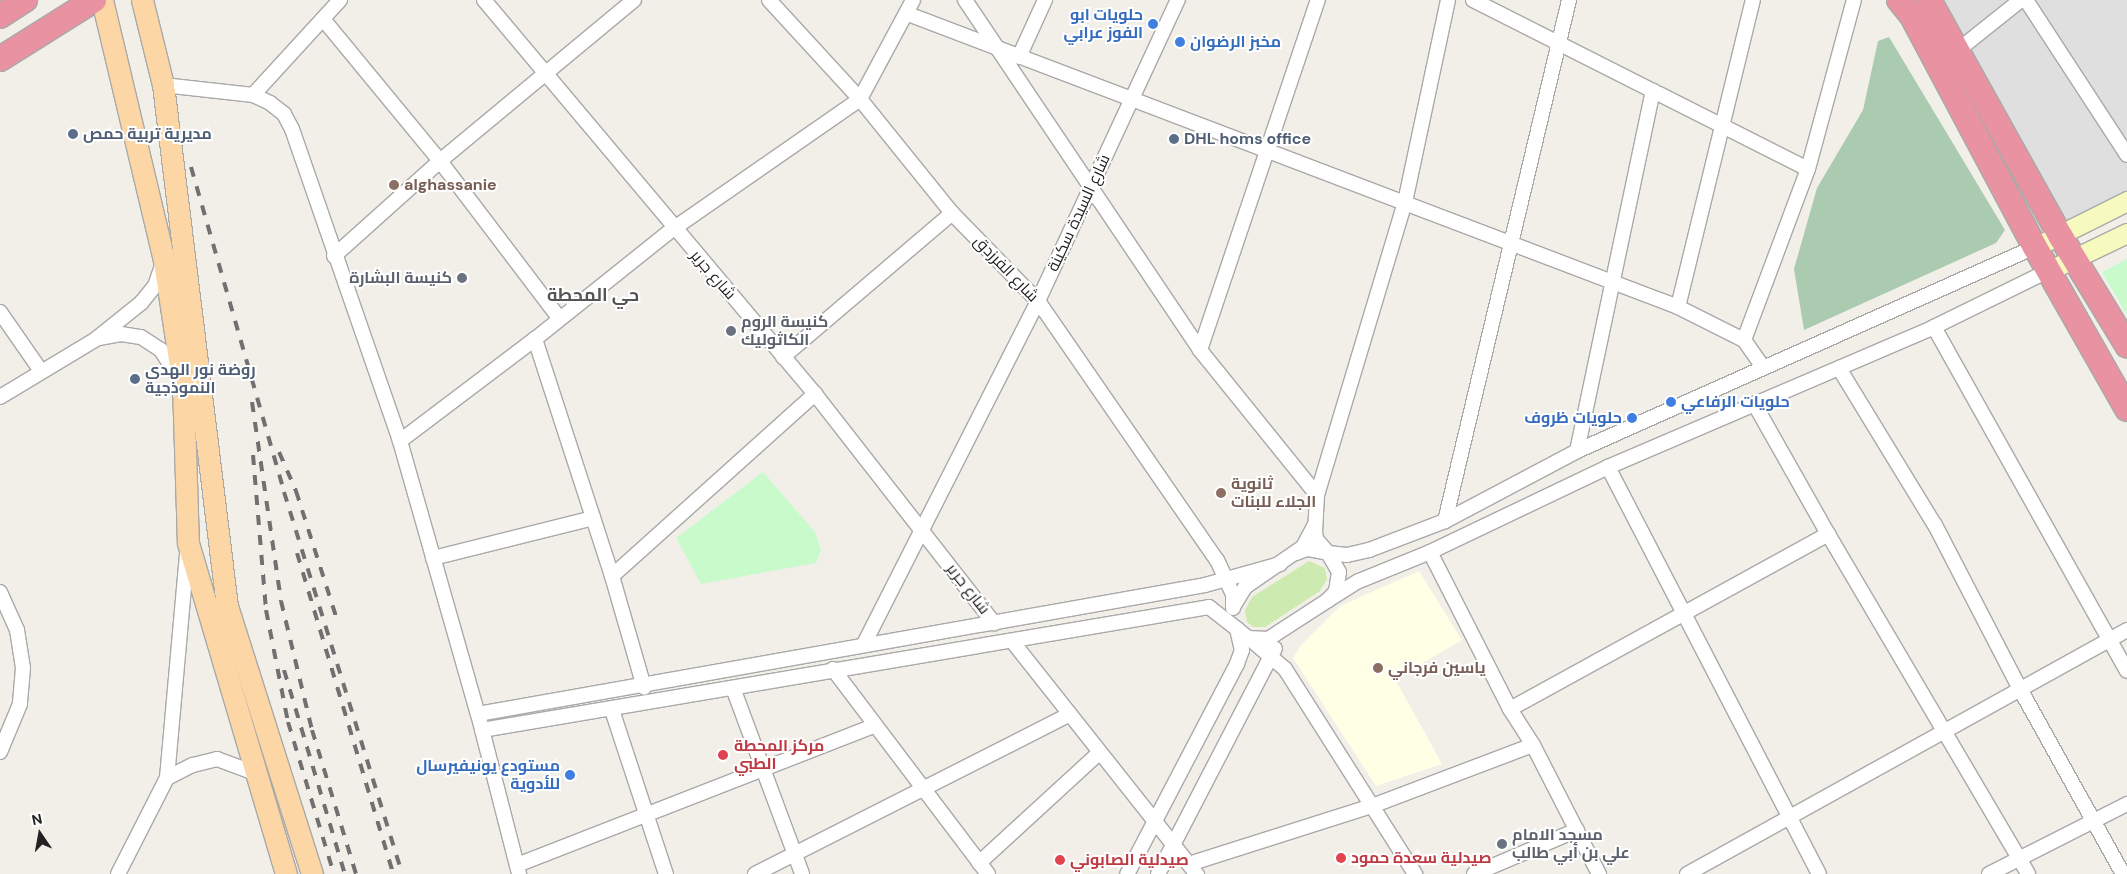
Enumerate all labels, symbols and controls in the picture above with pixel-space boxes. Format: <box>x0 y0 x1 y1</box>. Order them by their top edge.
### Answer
place label: حلويات ابو الفوز عرابي <box>1063 5 1143 43</box>
marker: حلويات ابو الفوز عرابي <box>1147 18 1159 30</box>
place label: مخبز الرضوان <box>1190 32 1281 52</box>
marker: مخبز الرضوان <box>1174 36 1186 48</box>
place label: مديرية تربية حمص <box>83 124 212 144</box>
marker: مديرية تربية حمص <box>67 128 79 140</box>
place label: DHL homs office <box>1184 129 1311 149</box>
marker: DHL homs office <box>1168 133 1180 145</box>
street label: شارع السيدة سكينة <box>1043 151 1115 275</box>
place label: alghassanie <box>404 175 497 195</box>
marker: alghassanie <box>388 179 400 191</box>
street label: شارع الفرزدق <box>970 232 1042 306</box>
street label: شارع جرير <box>686 246 740 304</box>
place label: كنيسة البشارة <box>349 268 452 288</box>
marker: كنيسة البشارة <box>456 272 468 284</box>
district label: حي المحطة <box>547 284 639 306</box>
place label: كنيسة الروم الكاثوليك <box>741 312 828 350</box>
marker: كنيسة الروم الكاثوليك <box>725 325 737 337</box>
place label: روضة نور الهدى النموذجية <box>145 360 256 398</box>
marker: روضة نور الهدى النموذجية <box>129 373 141 385</box>
place label: حلويات الرفاعي <box>1681 392 1790 412</box>
marker: حلويات الرفاعي <box>1665 396 1677 408</box>
place label: حلويات ظروف <box>1524 408 1622 428</box>
marker: حلويات ظروف <box>1626 412 1638 424</box>
place label: ثانوية الجلاء للبنات <box>1231 474 1316 512</box>
marker: ثانوية الجلاء للبنات <box>1215 487 1227 499</box>
street label: شارع جرير <box>942 560 994 618</box>
place label: ياسين فرجاني <box>1388 658 1486 678</box>
marker: ياسين فرجاني <box>1372 662 1384 674</box>
place label: مركز المحطة الطبي <box>734 736 824 774</box>
marker: مركز المحطة الطبي <box>716 748 730 762</box>
place label: مستودع يونيفيرسال للأدوية <box>416 756 560 794</box>
marker: مستودع يونيفيرسال للأدوية <box>564 769 576 781</box>
north arrow <box>15 809 65 859</box>
text: N <box>30 809 44 829</box>
place label: مسجد الامام علي بن أبي طالب <box>1512 825 1630 863</box>
marker: مسجد الامام علي بن أبي طالب <box>1496 838 1508 850</box>
place label: صيدلية سعدة حمود <box>1351 848 1492 868</box>
place label: صيدلية الصابوني <box>1070 850 1189 870</box>
marker: صيدلية سعدة حمود <box>1335 852 1347 864</box>
marker: صيدلية الصابوني <box>1054 854 1066 866</box>

